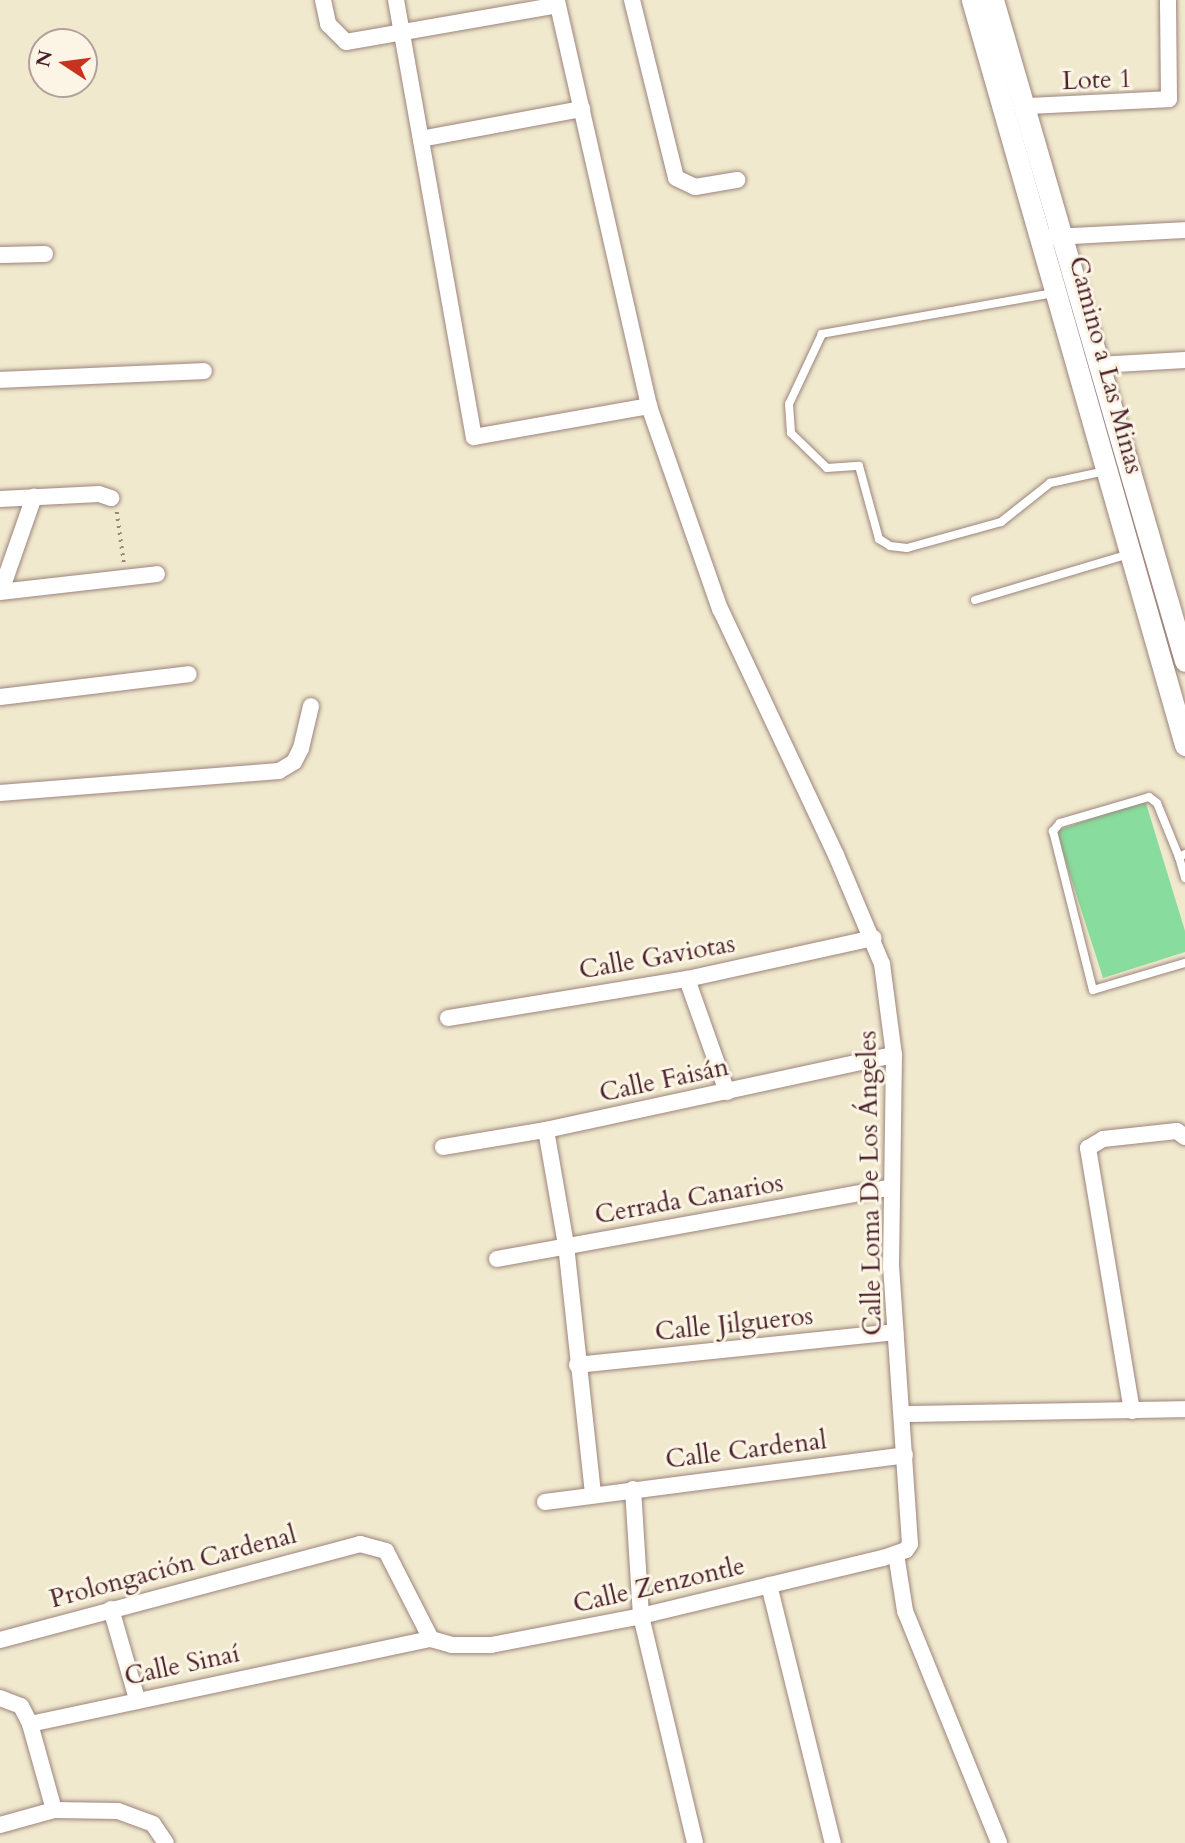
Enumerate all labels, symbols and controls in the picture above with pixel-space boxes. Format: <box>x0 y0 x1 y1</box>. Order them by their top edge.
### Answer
north arrow <box>28 28 98 98</box>
text: N <box>30 48 59 70</box>
street label: Lote 1 <box>1061 63 1133 97</box>
street label: Camino a Las Minas <box>1062 253 1150 477</box>
street label: Calle Gaviotas <box>577 928 737 986</box>
street label: Calle Loma De Los Ángeles <box>852 1030 888 1336</box>
street label: Calle Faisán <box>597 1051 731 1109</box>
street label: Cerrada Canarios <box>592 1167 786 1231</box>
street label: Calle Jilgueros <box>653 1300 815 1348</box>
street label: Calle Cardenal <box>664 1425 828 1475</box>
street label: Prolongación Cardenal <box>46 1519 300 1615</box>
street label: Calle Zenzontle <box>570 1550 748 1620</box>
street label: Calle Sinaí <box>122 1638 242 1692</box>

